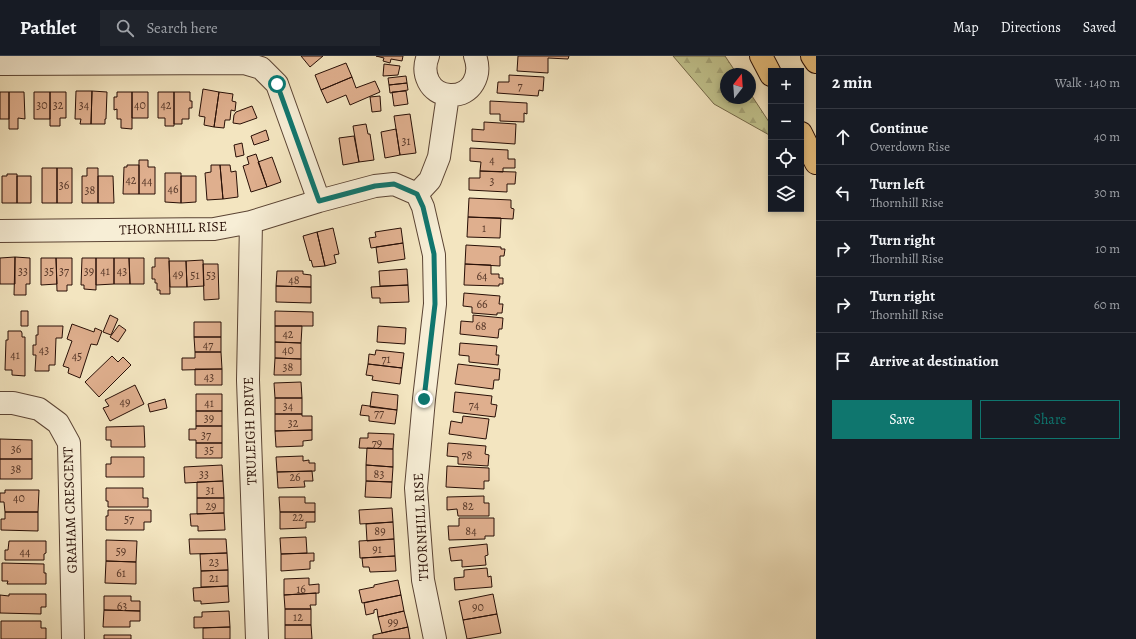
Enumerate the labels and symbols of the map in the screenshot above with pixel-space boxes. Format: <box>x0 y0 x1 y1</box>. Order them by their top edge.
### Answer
north arrow <box>720 68 756 104</box>
route start <box>268 75 286 93</box>
house number: 7 <box>517 78 523 94</box>
house number: 30 <box>36 97 48 113</box>
house number: 32 <box>53 97 64 113</box>
house number: 34 <box>79 97 90 113</box>
house number: 40 <box>134 97 146 113</box>
house number: 42 <box>160 97 172 113</box>
house number: 31 <box>401 133 411 149</box>
house number: 4 <box>489 152 495 168</box>
house number: 42 <box>125 172 137 188</box>
house number: 44 <box>142 173 153 189</box>
house number: 3 <box>490 173 495 189</box>
house number: 36 <box>59 177 70 193</box>
house number: 46 <box>168 181 179 197</box>
house number: 38 <box>85 182 96 198</box>
street label: THORNHILL RISE <box>119 217 227 239</box>
house number: 1 <box>482 220 486 236</box>
house number: 33 <box>18 263 28 279</box>
house number: 35 <box>44 263 54 279</box>
house number: 37 <box>59 263 70 279</box>
house number: 39 <box>84 263 94 279</box>
house number: 41 <box>100 263 110 279</box>
house number: 43 <box>117 263 127 279</box>
house number: 49 <box>173 266 183 282</box>
house number: 51 <box>190 267 200 283</box>
house number: 53 <box>206 267 216 283</box>
house number: 64 <box>477 268 488 284</box>
house number: 48 <box>288 272 300 288</box>
house number: 66 <box>476 296 488 312</box>
house number: 68 <box>475 318 487 334</box>
house number: 42 <box>282 326 294 342</box>
house number: 47 <box>203 337 214 353</box>
house number: 43 <box>39 342 49 358</box>
house number: 40 <box>282 342 294 358</box>
house number: 41 <box>10 347 20 363</box>
house number: 45 <box>72 348 82 364</box>
house number: 71 <box>381 351 391 367</box>
house number: 38 <box>283 359 294 375</box>
house number: 43 <box>204 369 214 385</box>
street label: TRULEIGH DRIVE <box>239 376 261 486</box>
route end <box>415 390 433 408</box>
house number: 49 <box>120 394 130 410</box>
house number: 41 <box>204 395 214 411</box>
house number: 74 <box>469 397 480 413</box>
house number: 34 <box>283 398 294 414</box>
house number: 77 <box>374 405 385 421</box>
house number: 39 <box>204 410 214 426</box>
house number: 32 <box>288 415 299 431</box>
house number: 37 <box>201 427 212 443</box>
house number: 79 <box>372 435 382 451</box>
house number: 36 <box>11 441 22 457</box>
house number: 35 <box>204 442 214 458</box>
street label: GRAHAM CRESCENT <box>58 446 82 574</box>
house number: 78 <box>462 447 473 463</box>
house number: 38 <box>11 461 22 477</box>
house number: 33 <box>199 466 209 482</box>
house number: 83 <box>374 466 384 482</box>
house number: 26 <box>289 469 301 485</box>
street label: THORNHILL RISE <box>409 473 433 581</box>
house number: 31 <box>205 482 215 498</box>
house number: 40 <box>13 490 25 506</box>
house number: 29 <box>205 498 217 514</box>
house number: 82 <box>462 498 474 514</box>
house number: 22 <box>292 509 304 525</box>
house number: 57 <box>124 511 135 527</box>
house number: 89 <box>374 523 386 539</box>
house number: 84 <box>465 523 477 539</box>
house number: 91 <box>372 541 382 557</box>
house number: 59 <box>116 543 126 559</box>
house number: 44 <box>20 544 31 560</box>
house number: 23 <box>209 554 219 570</box>
house number: 61 <box>116 565 126 581</box>
house number: 21 <box>209 570 219 586</box>
house number: 16 <box>296 581 306 597</box>
house number: 63 <box>117 598 127 614</box>
house number: 90 <box>472 599 484 615</box>
house number: 12 <box>293 609 303 625</box>
house number: 99 <box>388 614 398 630</box>

